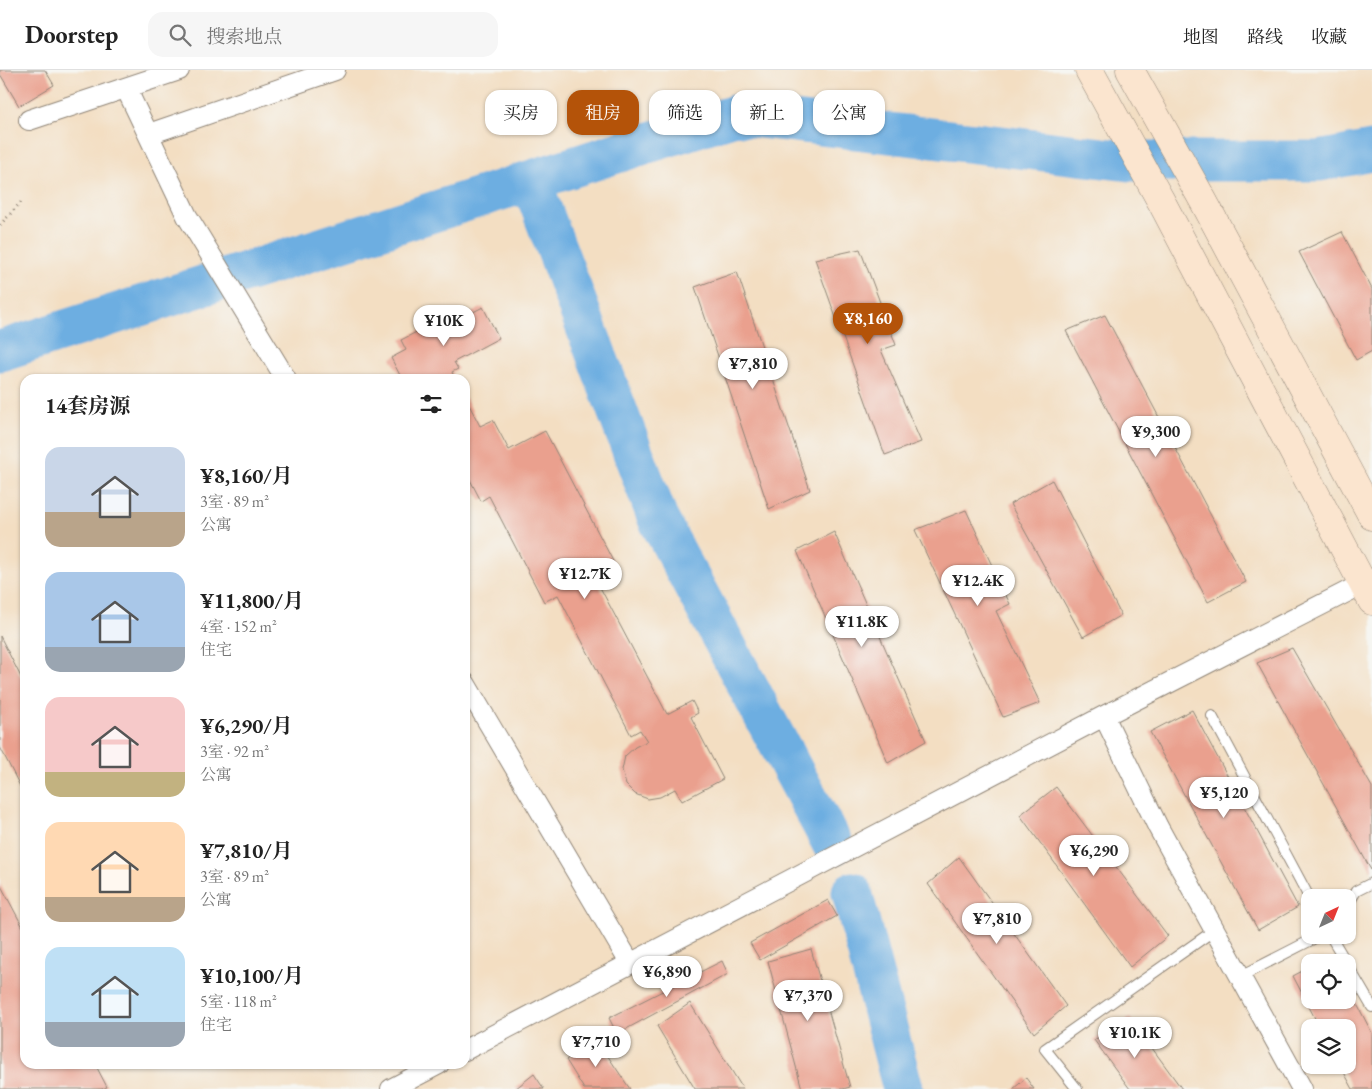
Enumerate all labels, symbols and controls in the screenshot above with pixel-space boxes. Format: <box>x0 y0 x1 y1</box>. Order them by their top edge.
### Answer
search box <box>148 12 498 57</box>
text: Doorstep <box>25 19 118 50</box>
icon: search <box>166 21 194 49</box>
text: 搜索地点 <box>206 24 282 49</box>
text: 地图 <box>1183 25 1219 48</box>
text: 路线 <box>1247 25 1283 48</box>
text: 收藏 <box>1311 25 1347 48</box>
chip: 买房 <box>485 90 557 135</box>
chip: 租房 <box>567 90 639 135</box>
chip: 筛选 <box>649 90 721 135</box>
chip: 新上 <box>731 90 803 135</box>
chip: 公寓 <box>813 90 885 135</box>
pin: ¥8,160 <box>827 302 909 345</box>
pin: ¥10K <box>414 304 474 347</box>
text: ¥8,160 <box>844 308 892 329</box>
text: ¥10K <box>424 310 464 331</box>
pin: ¥7,810 <box>712 348 794 390</box>
text: ¥7,810 <box>729 353 777 374</box>
icon: filters <box>417 390 445 418</box>
text: 14套房源 <box>45 392 130 419</box>
pin: ¥9,300 <box>1115 416 1197 458</box>
text: ¥9,300 <box>1132 421 1180 442</box>
text: ¥8,160/月 <box>200 462 293 489</box>
icon: home <box>85 467 145 527</box>
text: 3室 · 89 m² <box>200 491 269 512</box>
text: 公寓 <box>200 514 232 535</box>
pin: ¥12.7K <box>544 558 626 600</box>
text: ¥12.7K <box>559 563 611 584</box>
pin: ¥12.4K <box>937 564 1019 607</box>
text: ¥12.4K <box>952 570 1004 591</box>
text: ¥11,800/月 <box>200 587 304 614</box>
icon: home <box>85 592 145 652</box>
pin: ¥11.8K <box>821 606 903 648</box>
text: ¥11.8K <box>836 611 888 632</box>
text: 4室 · 152 m² <box>200 616 277 637</box>
text: 住宅 <box>200 639 232 660</box>
text: ¥6,290/月 <box>200 712 293 739</box>
icon: home <box>85 717 145 777</box>
text: 3室 · 92 m² <box>200 741 269 762</box>
text: 公寓 <box>200 764 232 785</box>
pin: ¥5,120 <box>1183 776 1265 819</box>
text: ¥5,120 <box>1200 782 1248 803</box>
pin: ¥6,290 <box>1053 834 1135 877</box>
text: ¥7,810/月 <box>200 837 293 864</box>
text: ¥6,290 <box>1070 840 1118 861</box>
icon: home <box>85 842 145 902</box>
text: 3室 · 89 m² <box>200 866 269 887</box>
text: 公寓 <box>200 889 232 910</box>
north arrow <box>1301 889 1356 944</box>
map controls <box>1301 889 1356 1074</box>
pin: ¥7,810 <box>956 902 1038 945</box>
text: ¥7,810 <box>973 908 1021 929</box>
button: locate <box>1301 954 1356 1009</box>
pin: ¥6,890 <box>626 956 708 998</box>
text: ¥6,890 <box>643 961 691 982</box>
text: ¥10,100/月 <box>200 962 304 989</box>
icon: home <box>85 967 145 1027</box>
pin: ¥7,370 <box>767 980 849 1022</box>
text: ¥7,370 <box>784 985 832 1006</box>
text: 5室 · 118 m² <box>200 991 277 1012</box>
text: 住宅 <box>200 1014 232 1035</box>
pin: ¥10.1K <box>1094 1016 1176 1059</box>
button: layers <box>1301 1019 1356 1074</box>
text: ¥10.1K <box>1109 1022 1161 1043</box>
pin: ¥7,710 <box>555 1026 637 1068</box>
text: ¥7,710 <box>572 1031 620 1052</box>

